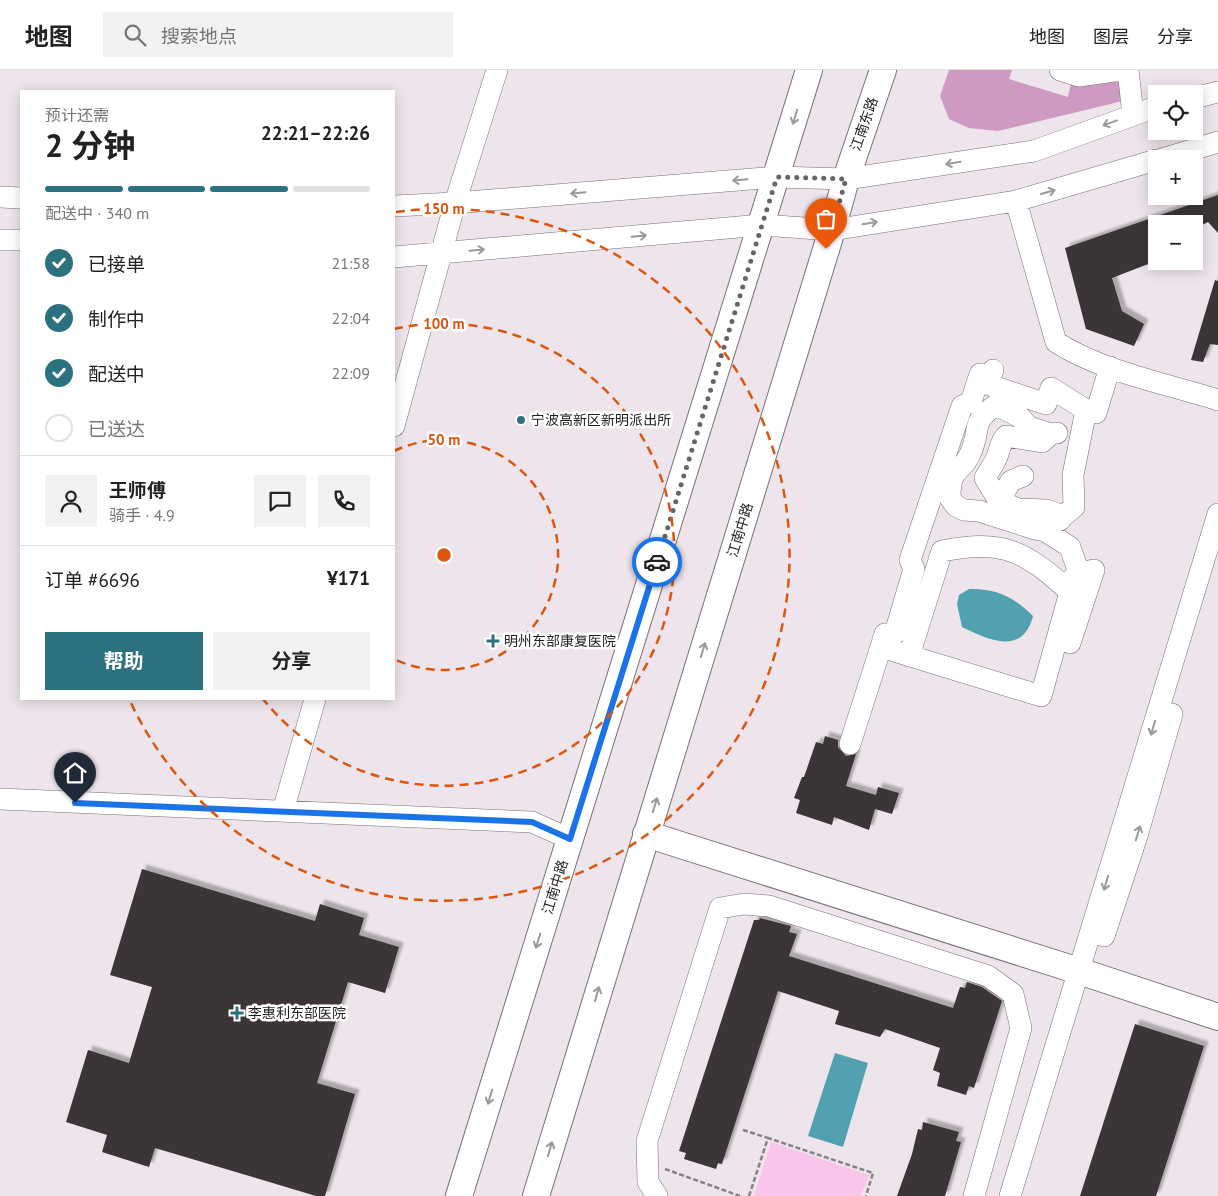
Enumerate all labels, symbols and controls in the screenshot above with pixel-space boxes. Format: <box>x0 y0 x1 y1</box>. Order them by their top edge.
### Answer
search box <box>103 12 453 57</box>
text: 地图 <box>25 21 73 52</box>
icon: search <box>121 21 149 49</box>
text: 搜索地点 <box>161 24 237 48</box>
text: 地图 <box>1029 25 1065 48</box>
text: 图层 <box>1093 25 1129 48</box>
text: 分享 <box>1157 25 1193 48</box>
map controls <box>1148 85 1203 270</box>
button: locate <box>1148 85 1203 140</box>
street label: 江南东路 <box>846 95 882 153</box>
text: 预计还需 <box>45 105 109 125</box>
one-way arrow <box>789 108 799 124</box>
one-way arrow <box>1103 119 1118 128</box>
text: 22:21–22:26 <box>261 121 370 145</box>
text: 2 分钟 <box>45 124 135 166</box>
button: + <box>1148 150 1203 205</box>
one-way arrow <box>946 158 962 168</box>
one-way arrow <box>732 175 748 184</box>
one-way arrow <box>1039 187 1055 197</box>
one-way arrow <box>570 188 586 198</box>
pin <box>805 198 847 249</box>
text: 150 m <box>423 199 465 218</box>
text: 配送中 · 340 m <box>45 203 149 223</box>
icon: bag <box>812 205 840 233</box>
button: − <box>1148 215 1203 270</box>
one-way arrow <box>862 218 878 228</box>
one-way arrow <box>631 231 647 241</box>
one-way arrow <box>469 245 485 254</box>
icon: check <box>45 249 73 277</box>
text: 已接单 <box>88 252 145 276</box>
text: 21:58 <box>332 253 370 273</box>
icon: check <box>45 304 73 332</box>
text: 制作中 <box>88 307 145 331</box>
text: 22:04 <box>332 308 370 328</box>
text: 100 m <box>423 314 465 333</box>
icon: check <box>45 359 73 387</box>
text: 配送中 <box>88 362 145 386</box>
text: 22:09 <box>332 363 370 383</box>
place label: 宁波高新区新明派出所 <box>531 411 671 429</box>
marker: 宁波高新区新明派出所 <box>515 414 527 426</box>
text: 已送达 <box>88 417 145 441</box>
text: 50 m <box>428 430 460 449</box>
button: person <box>45 475 97 527</box>
button: chat <box>254 475 306 527</box>
button: phone <box>318 475 370 527</box>
text: 王师傅 <box>109 478 166 502</box>
street label: 江南中路 <box>723 501 757 559</box>
text: 骑手 · 4.9 <box>109 505 175 525</box>
courier <box>632 537 682 587</box>
centre of rings <box>435 546 453 564</box>
icon: car <box>643 548 671 576</box>
text: ¥171 <box>327 566 370 590</box>
text: 订单 #6696 <box>45 568 140 592</box>
button: 帮助 <box>45 632 203 690</box>
button: 分享 <box>213 632 370 690</box>
place label: 明州东部康复医院 <box>504 632 616 650</box>
marker: 明州东部康复医院 <box>486 634 500 648</box>
one-way arrow <box>699 642 709 658</box>
one-way arrow <box>1147 719 1157 735</box>
pin <box>54 752 96 803</box>
icon: home <box>61 759 89 787</box>
one-way arrow <box>651 798 661 814</box>
one-way arrow <box>1133 825 1143 841</box>
street label: 江南中路 <box>538 858 572 916</box>
one-way arrow <box>1100 875 1110 891</box>
one-way arrow <box>533 933 543 949</box>
one-way arrow <box>593 986 603 1002</box>
place label: 李惠利东部医院 <box>248 1004 346 1022</box>
marker: 李惠利东部医院 <box>230 1006 244 1020</box>
one-way arrow <box>484 1088 494 1104</box>
one-way arrow <box>545 1142 555 1158</box>

